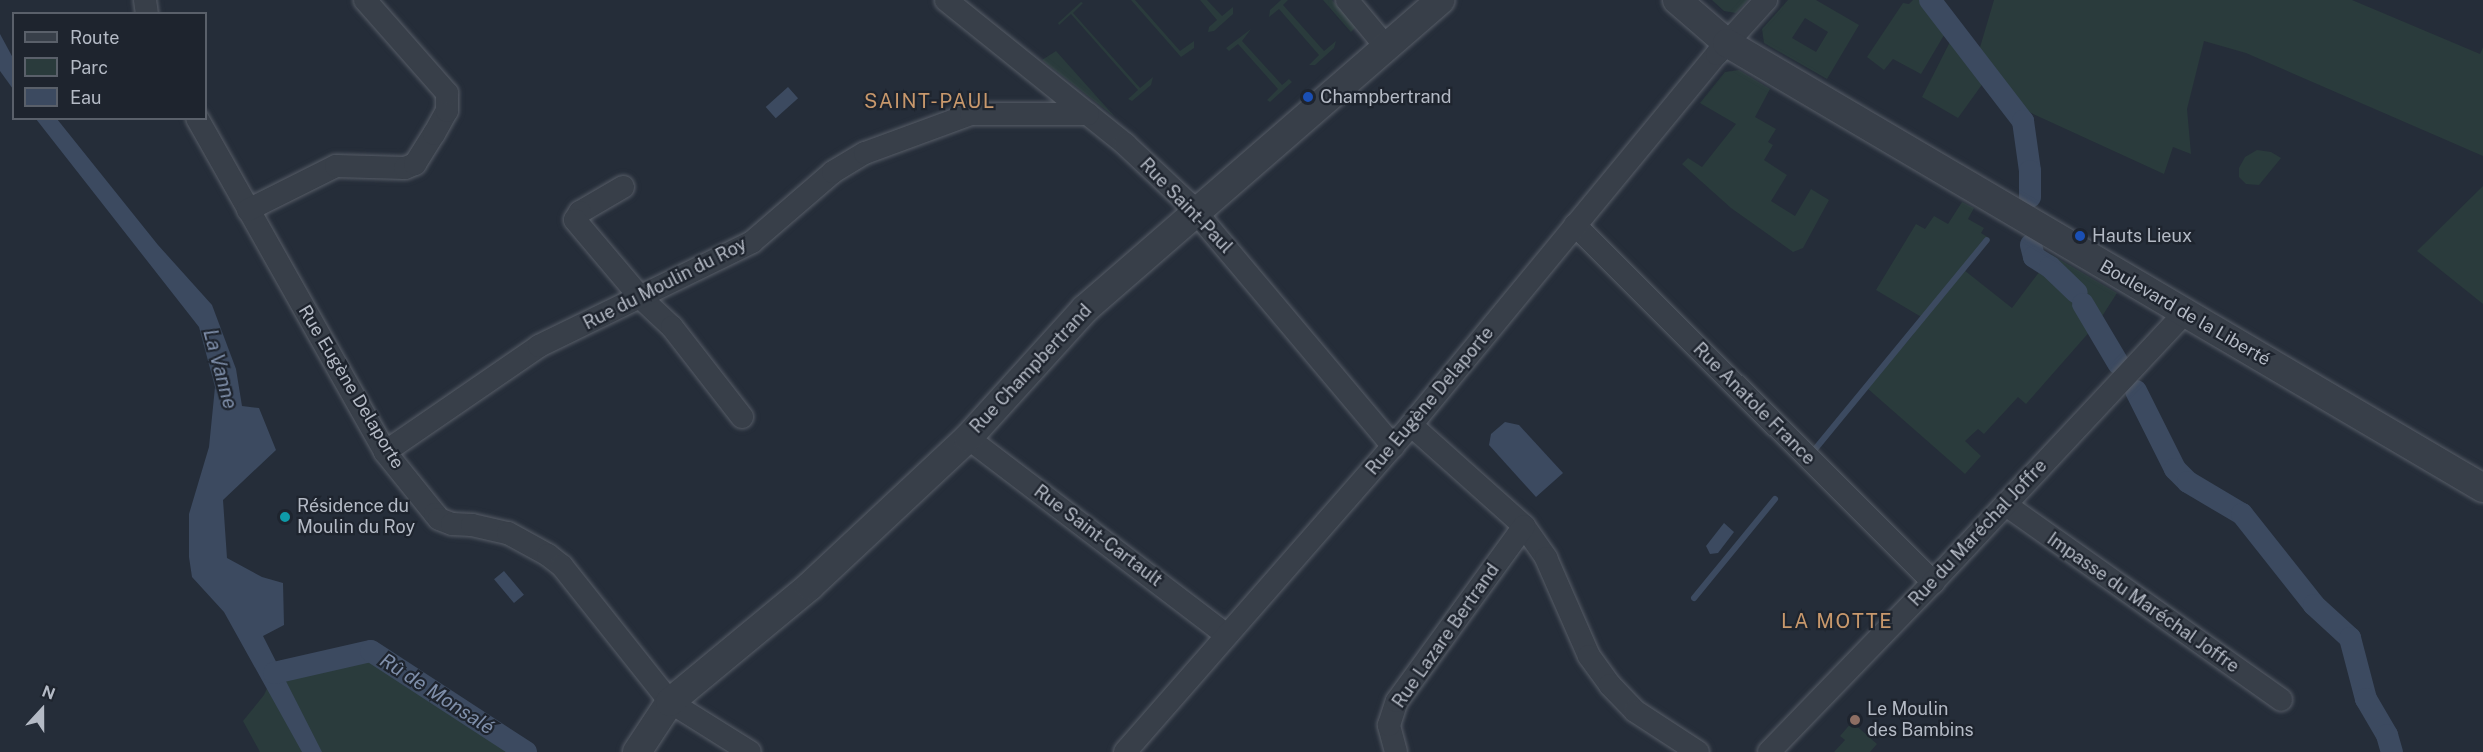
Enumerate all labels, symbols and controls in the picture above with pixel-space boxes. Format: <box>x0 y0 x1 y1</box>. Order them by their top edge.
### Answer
legend <box>12 12 207 120</box>
text: Route <box>70 27 119 48</box>
text: Parc <box>70 57 108 78</box>
place label: Champbertrand <box>1320 86 1451 108</box>
text: Eau <box>70 87 101 108</box>
district label: SAINT-PAUL <box>864 89 996 113</box>
marker: Champbertrand <box>1301 90 1315 104</box>
street label: Rue Saint-Paul <box>1135 154 1237 258</box>
place label: Hauts Lieux <box>2092 225 2192 247</box>
marker: Hauts Lieux <box>2073 229 2087 243</box>
street label: Rue du Moulin du Roy <box>579 233 751 335</box>
street label: Boulevard de la Liberté <box>2096 255 2274 371</box>
street label: Rue Champbertrand <box>966 300 1096 438</box>
street label: Rue Eugène Delaporte <box>294 301 408 473</box>
street label: Rue Eugène Delaporte <box>1362 322 1498 480</box>
water label: La Vanne <box>198 326 242 412</box>
street label: Rue Anatole France <box>1688 338 1820 470</box>
street label: Rue du Maréchal Joffre <box>1904 455 2052 611</box>
street label: Rue Saint-Cartault <box>1030 481 1166 591</box>
place label: Résidence du Moulin du Roy <box>297 496 415 538</box>
marker: Résidence du Moulin du Roy <box>278 510 292 524</box>
street label: Impasse du Maréchal Joffre <box>2043 528 2243 678</box>
street label: Rue Lazare Bertrand <box>1388 560 1504 712</box>
district label: LA MOTTE <box>1781 609 1893 633</box>
water label: Rû de Monsalé <box>375 648 499 740</box>
north arrow <box>12 680 72 740</box>
text: N <box>39 682 58 704</box>
place label: Le Moulin des Bambins <box>1867 699 1974 742</box>
marker: Le Moulin des Bambins <box>1848 713 1862 727</box>

